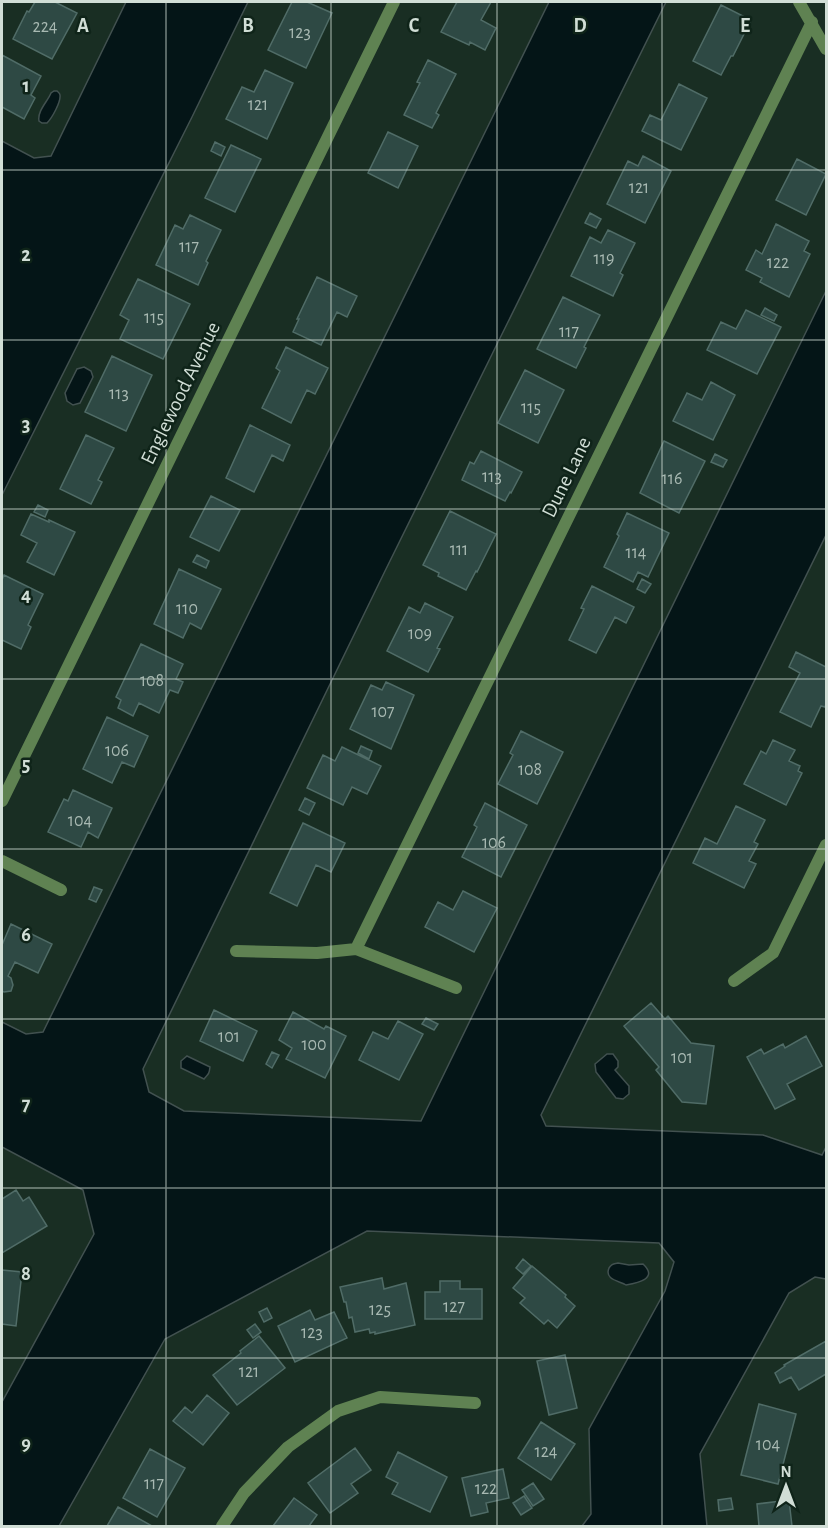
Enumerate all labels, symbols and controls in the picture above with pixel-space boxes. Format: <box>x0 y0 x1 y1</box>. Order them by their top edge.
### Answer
text: A <box>77 16 89 36</box>
text: B <box>242 16 254 36</box>
text: C <box>409 16 420 36</box>
text: D <box>573 16 587 36</box>
text: E <box>740 16 750 36</box>
house number: 224 <box>32 18 58 36</box>
house number: 123 <box>289 24 311 42</box>
text: 1 <box>22 76 30 96</box>
house number: 121 <box>248 96 268 114</box>
house number: 121 <box>629 179 649 197</box>
house number: 117 <box>179 238 199 256</box>
text: 2 <box>21 245 31 265</box>
house number: 119 <box>594 250 614 268</box>
house number: 122 <box>767 254 789 272</box>
house number: 115 <box>144 309 164 327</box>
street label: Englewood Avenue <box>137 319 224 468</box>
house number: 117 <box>559 323 579 341</box>
house number: 113 <box>109 385 129 403</box>
house number: 115 <box>521 399 541 417</box>
text: 3 <box>22 415 30 435</box>
street label: Dune Lane <box>538 434 595 521</box>
house number: 113 <box>482 468 502 486</box>
house number: 116 <box>662 470 682 488</box>
house number: 111 <box>450 541 468 559</box>
house number: 114 <box>625 544 647 562</box>
text: 4 <box>21 585 31 605</box>
house number: 110 <box>176 600 198 618</box>
house number: 109 <box>408 625 432 643</box>
house number: 108 <box>140 672 164 690</box>
house number: 107 <box>371 703 395 721</box>
house number: 106 <box>105 742 129 760</box>
text: 5 <box>22 755 30 775</box>
house number: 108 <box>518 761 542 779</box>
house number: 104 <box>68 812 93 830</box>
house number: 106 <box>482 834 506 852</box>
text: 6 <box>21 925 31 945</box>
house number: 101 <box>218 1028 240 1046</box>
house number: 100 <box>301 1036 327 1054</box>
house number: 101 <box>671 1049 693 1067</box>
text: 7 <box>22 1094 31 1114</box>
text: 8 <box>21 1264 31 1284</box>
house number: 127 <box>443 1298 465 1316</box>
house number: 125 <box>369 1301 391 1319</box>
house number: 123 <box>301 1324 323 1342</box>
house number: 121 <box>239 1363 259 1381</box>
text: 9 <box>21 1434 31 1454</box>
house number: 104 <box>756 1436 781 1454</box>
house number: 124 <box>534 1443 558 1461</box>
north arrow <box>756 1456 816 1516</box>
text: N <box>780 1464 792 1480</box>
house number: 117 <box>144 1475 164 1493</box>
house number: 122 <box>475 1480 497 1498</box>

